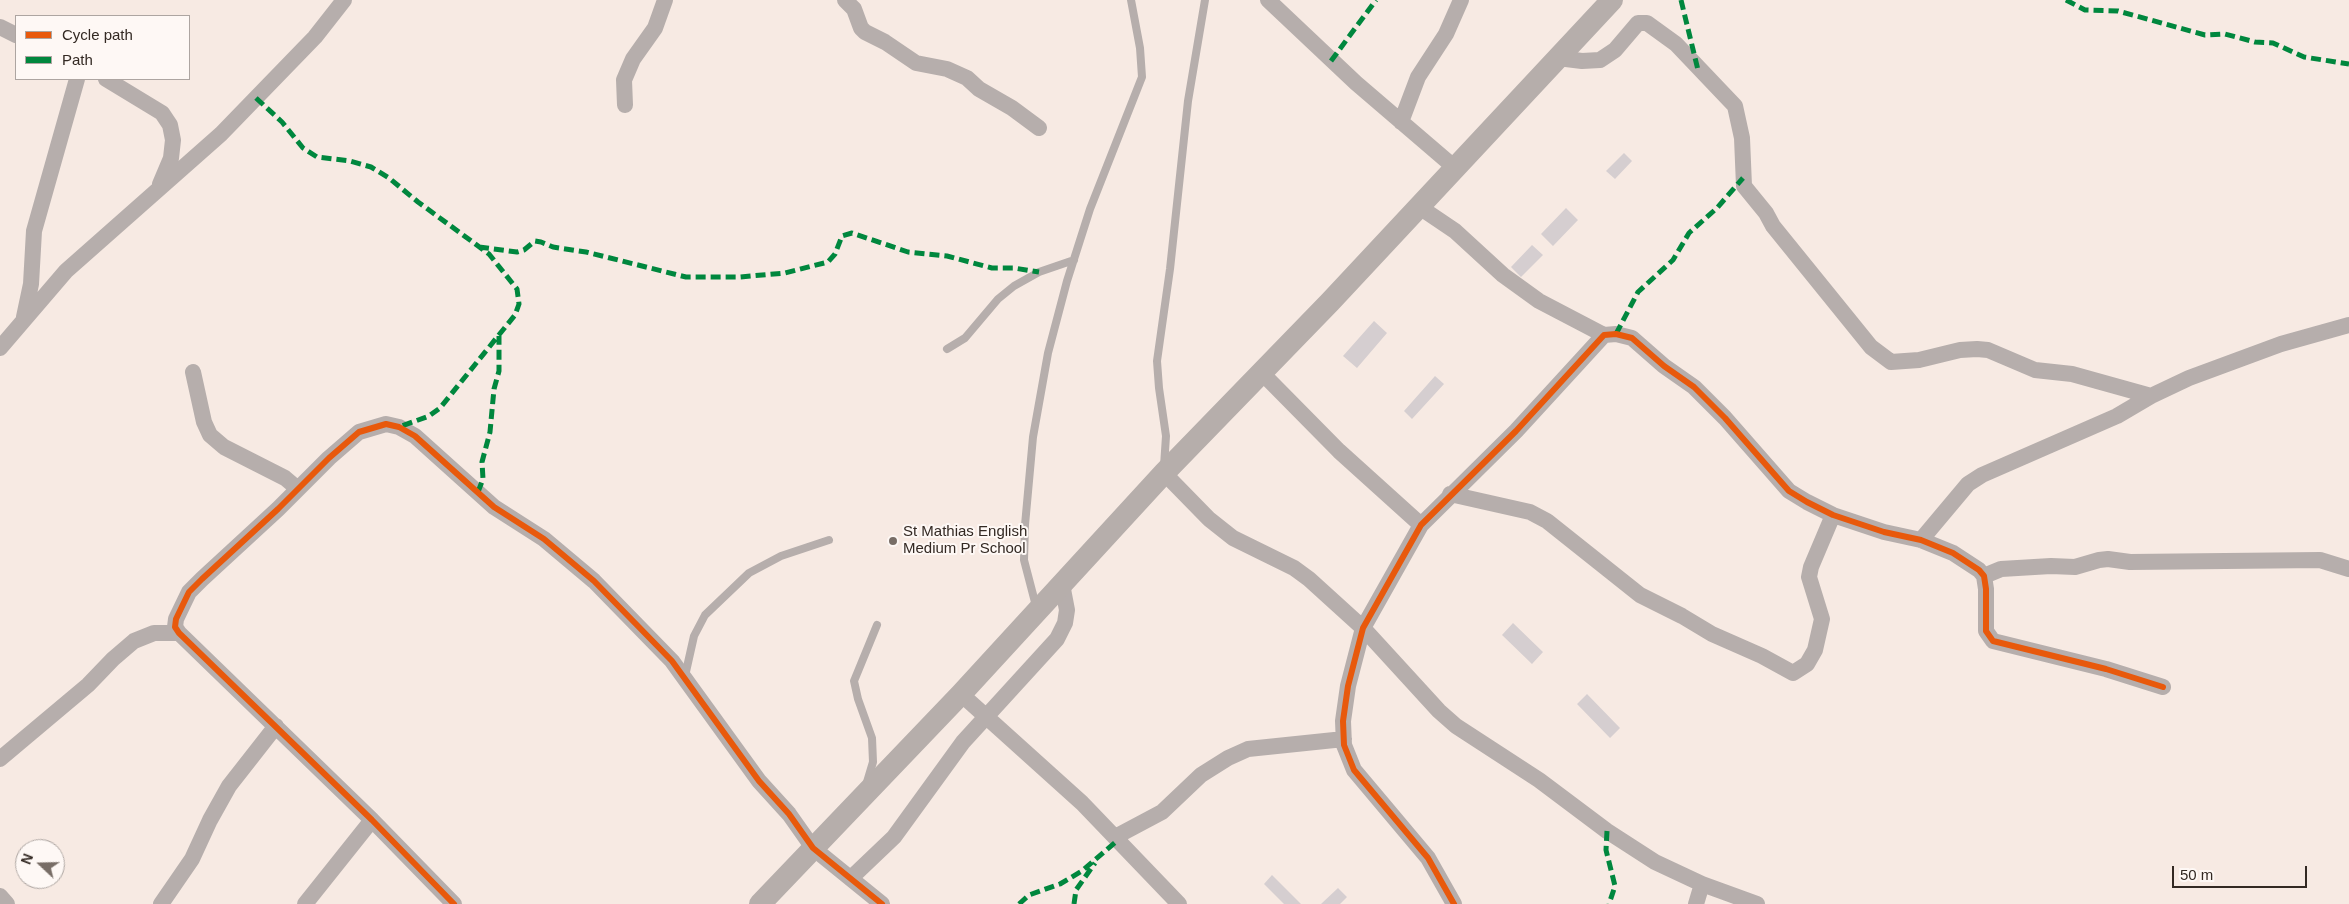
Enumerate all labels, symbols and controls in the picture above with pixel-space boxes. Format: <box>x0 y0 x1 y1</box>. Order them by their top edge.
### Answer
legend <box>15 15 190 80</box>
text: Cycle path <box>62 26 133 43</box>
text: Path <box>62 51 93 68</box>
place label: St Mathias English Medium Pr School <box>903 523 1027 558</box>
marker: St Mathias English Medium Pr School <box>887 535 899 547</box>
north arrow <box>15 839 65 889</box>
text: N <box>18 851 36 867</box>
scale bar <box>2174 856 2309 888</box>
text: 50 m <box>2180 866 2213 883</box>

